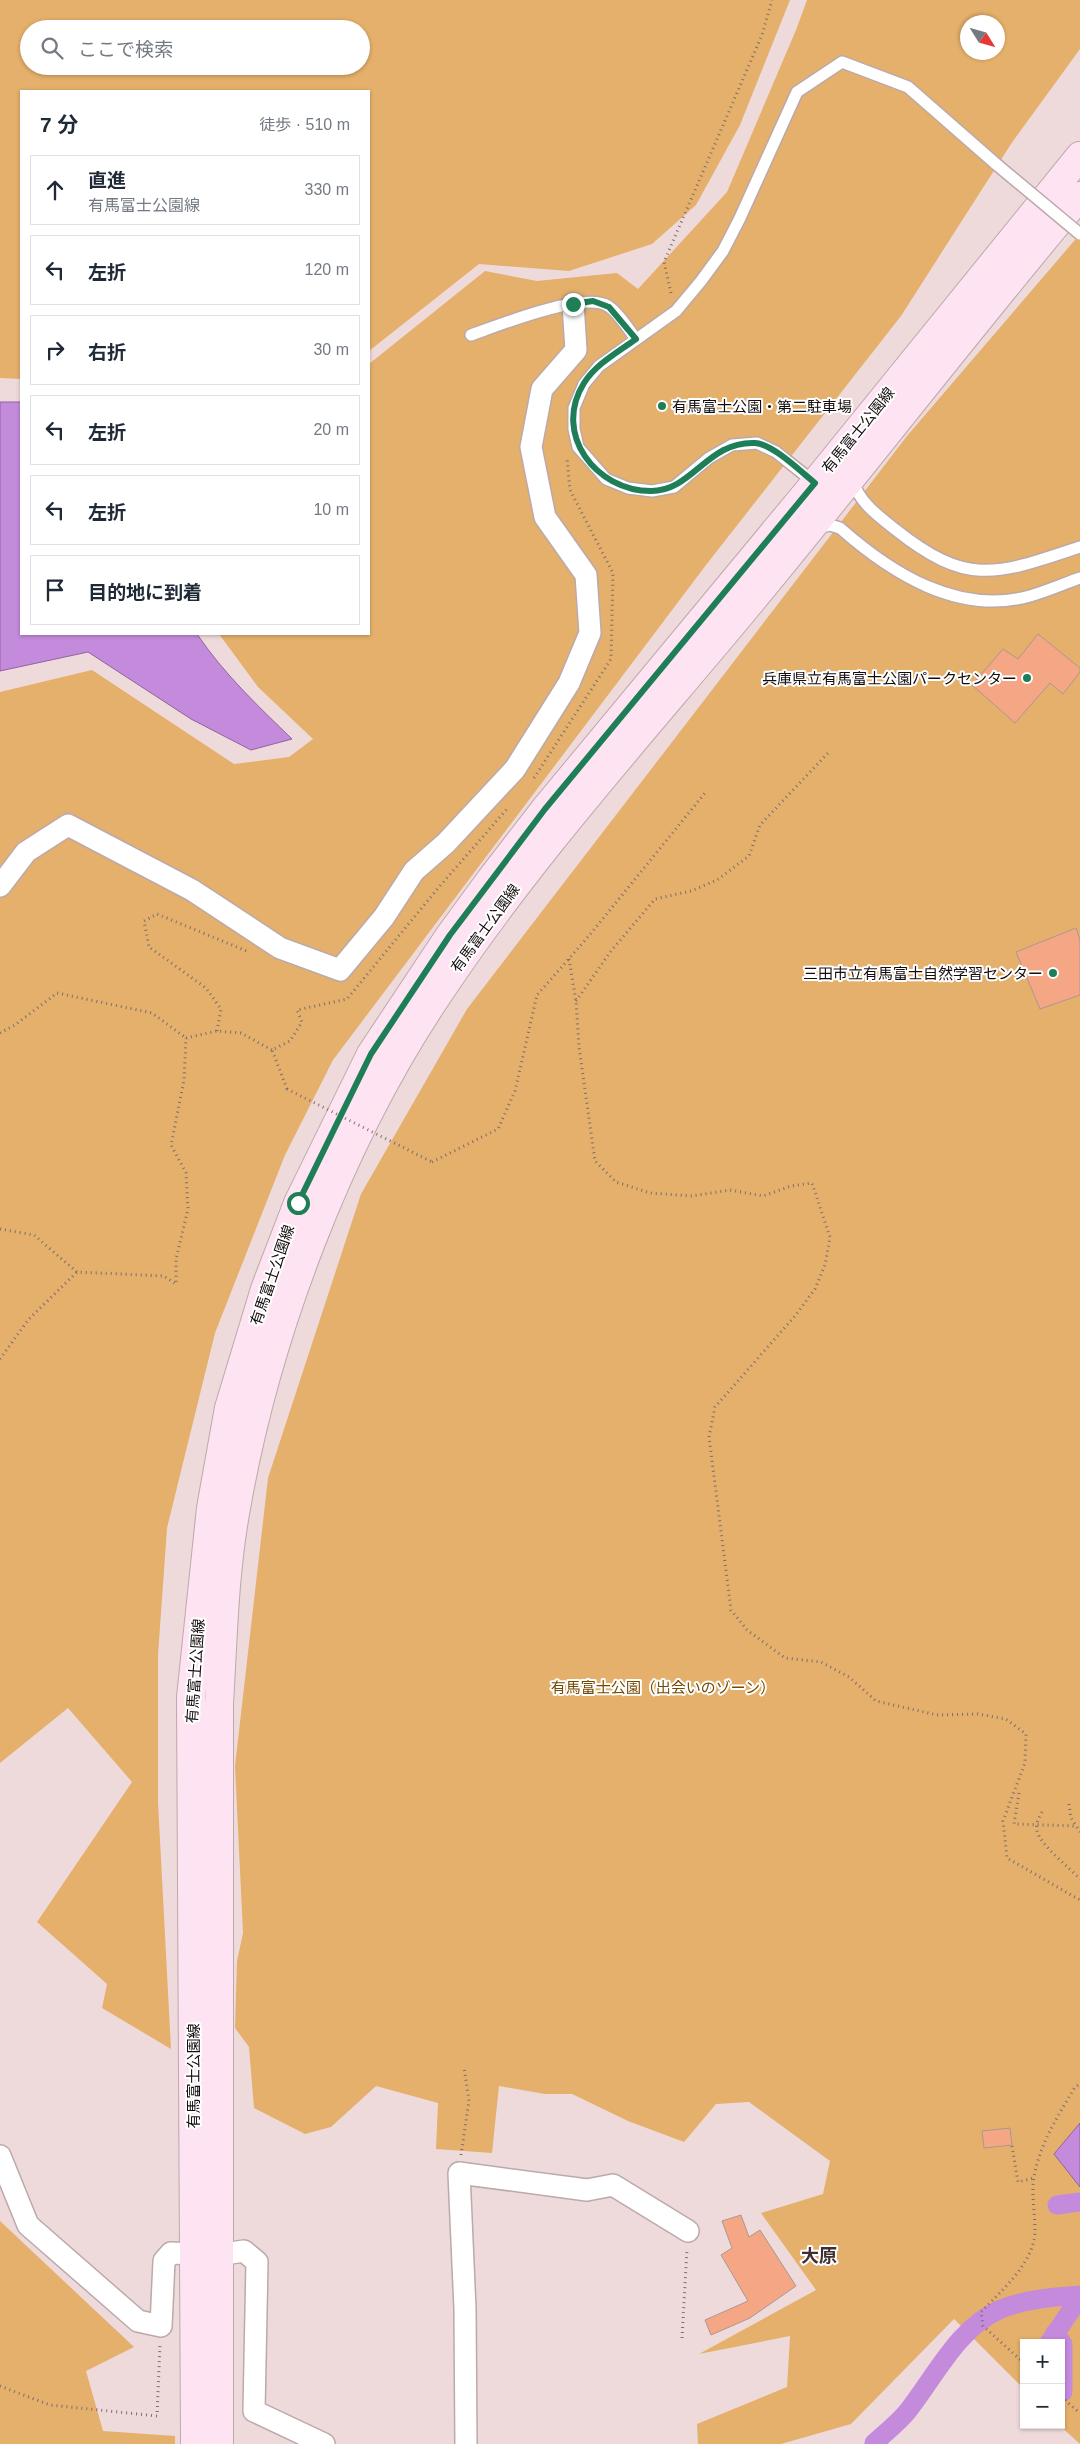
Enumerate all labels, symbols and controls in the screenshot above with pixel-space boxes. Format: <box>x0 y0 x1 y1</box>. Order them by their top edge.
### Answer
north arrow <box>960 15 1005 60</box>
search box <box>20 20 370 75</box>
icon: search <box>38 34 66 62</box>
text: ここで検索 <box>78 39 173 60</box>
text: 7 分 <box>40 113 79 136</box>
text: 徒歩 · 510 m <box>259 116 350 133</box>
text: 直進 <box>88 170 126 191</box>
icon: ahead <box>41 176 69 204</box>
text: 330 m <box>305 181 349 198</box>
text: 有馬富士公園線 <box>88 197 200 214</box>
icon: left <box>41 256 69 284</box>
text: 120 m <box>305 261 349 278</box>
text: 左折 <box>88 262 126 283</box>
route end <box>562 293 585 316</box>
icon: right <box>41 336 69 364</box>
text: 30 m <box>313 341 349 358</box>
text: 右折 <box>88 342 126 363</box>
street label: 有馬富士公園線 <box>818 384 898 476</box>
place label: 有馬富士公園・第二駐車場 <box>672 398 852 415</box>
marker: 有馬富士公園・第二駐車場 <box>656 400 668 412</box>
icon: left <box>41 416 69 444</box>
text: 20 m <box>313 421 349 438</box>
text: 左折 <box>88 422 126 443</box>
icon: left <box>41 496 69 524</box>
text: 10 m <box>313 501 349 518</box>
text: 左折 <box>88 502 126 523</box>
icon: arrive <box>41 576 69 604</box>
text: 目的地に到着 <box>88 582 202 603</box>
place label: 兵庫県立有馬富士公園パークセンター <box>762 670 1017 687</box>
marker: 兵庫県立有馬富士公園パークセンター <box>1021 672 1033 684</box>
street label: 有馬富士公園線 <box>447 881 523 975</box>
place label: 三田市立有馬富士自然学習センター <box>803 965 1043 982</box>
marker: 三田市立有馬富士自然学習センター <box>1047 967 1059 979</box>
route start <box>287 1192 310 1215</box>
street label: 有馬富士公園線 <box>247 1223 297 1327</box>
street label: 有馬富士公園線 <box>183 1618 207 1724</box>
park label: 有馬富士公園（出会いのゾーン） <box>551 1679 775 1696</box>
street label: 有馬富士公園線 <box>185 2023 202 2129</box>
district label: 大原 <box>801 2246 837 2266</box>
map controls <box>1020 2339 1065 2429</box>
button: + <box>1020 2339 1065 2384</box>
button: − <box>1020 2384 1065 2429</box>

